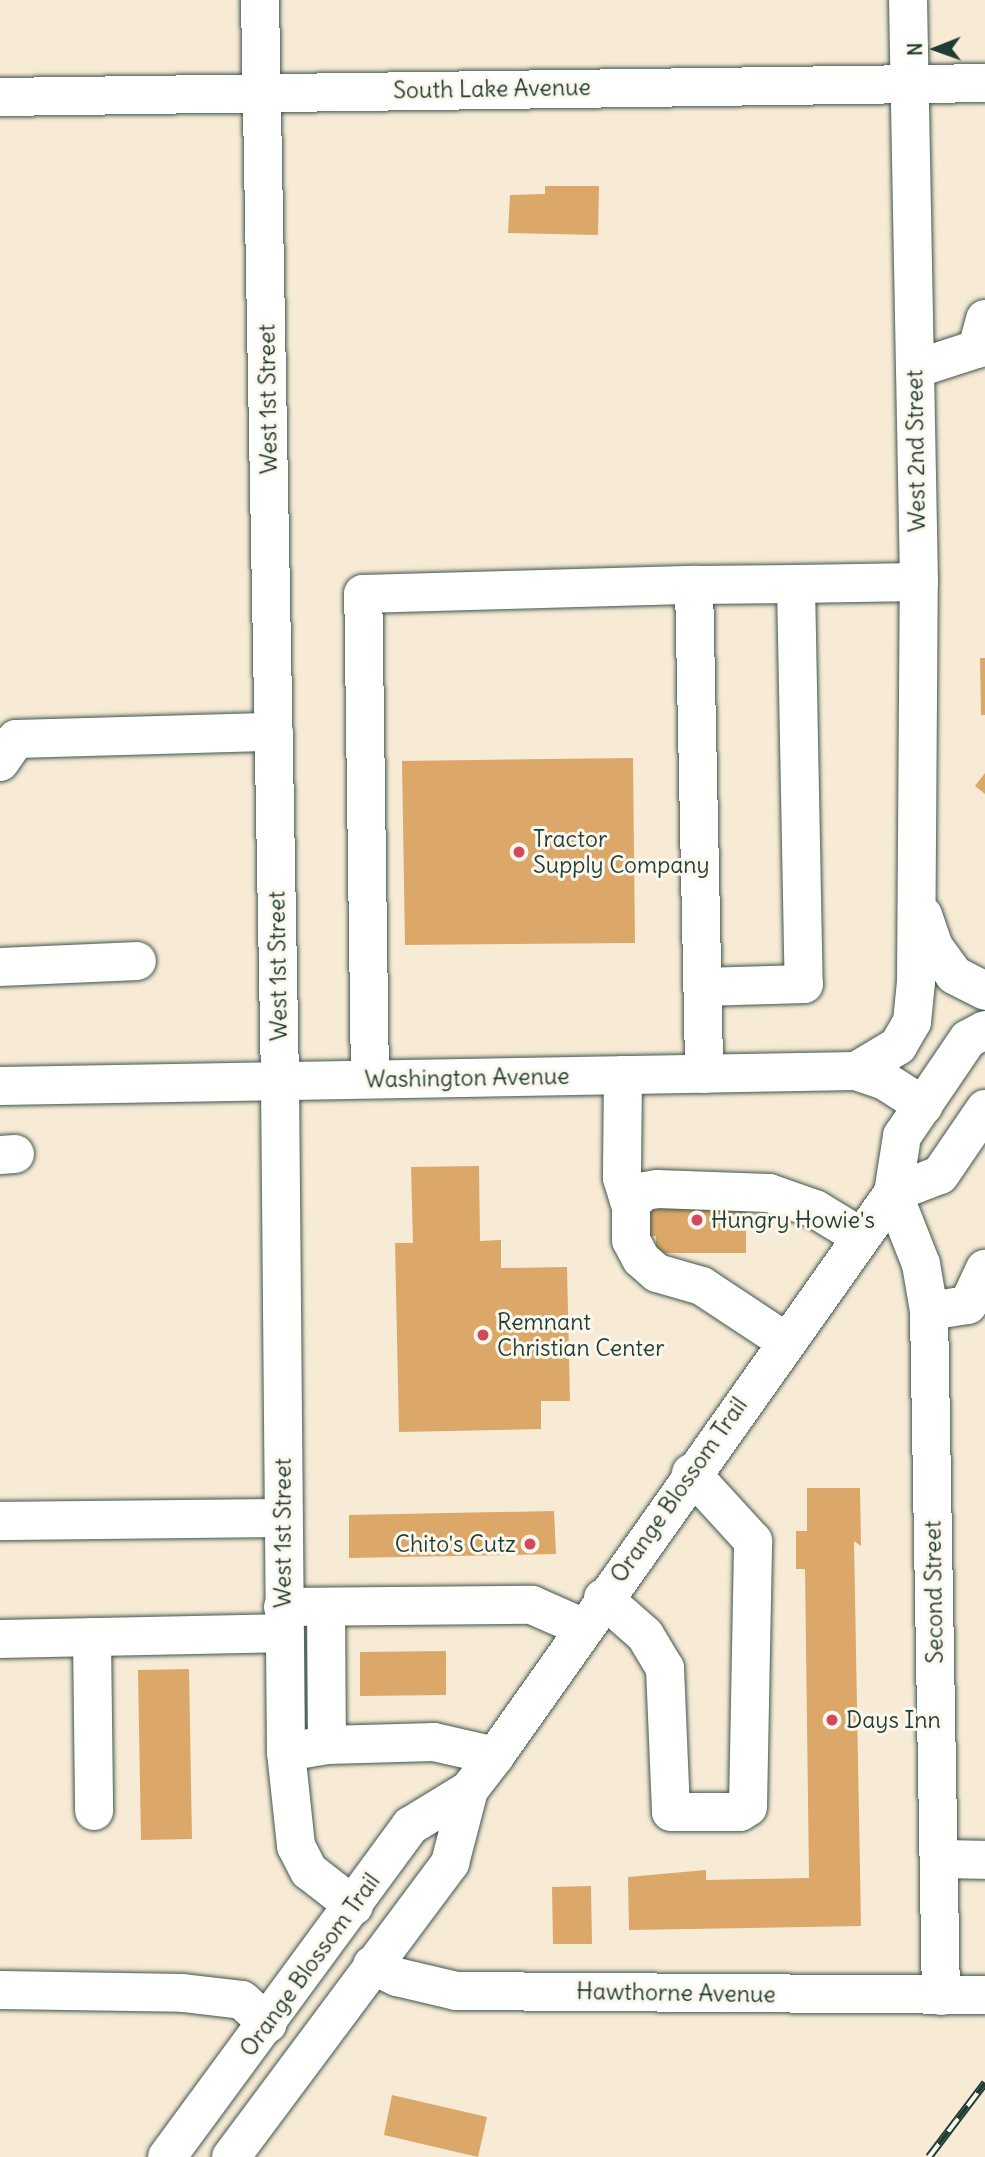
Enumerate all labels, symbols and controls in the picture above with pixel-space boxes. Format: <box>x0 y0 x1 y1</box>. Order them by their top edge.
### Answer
north arrow <box>901 14 971 84</box>
text: N <box>903 43 927 56</box>
street label: South Lake Avenue <box>393 73 591 105</box>
street label: West 1st Street <box>253 324 283 474</box>
street label: West 2nd Street <box>901 370 931 532</box>
place label: Tractor Supply Company <box>533 825 710 879</box>
marker: Tractor Supply Company <box>511 844 527 860</box>
street label: West 1st Street <box>263 891 293 1041</box>
street label: Washington Avenue <box>364 1062 570 1094</box>
place label: Hungry Howie's <box>711 1206 875 1234</box>
marker: Hungry Howie's <box>689 1212 705 1228</box>
place label: Remnant Christian Center <box>497 1308 665 1362</box>
marker: Remnant Christian Center <box>475 1327 491 1343</box>
street label: Orange Blossom Trail <box>605 1392 753 1588</box>
street label: West 1st Street <box>269 1458 297 1608</box>
street label: Second Street <box>919 1520 949 1664</box>
place label: Chito's Cutz <box>395 1530 516 1558</box>
marker: Chito's Cutz <box>522 1536 538 1552</box>
place label: Days Inn <box>846 1706 941 1734</box>
marker: Days Inn <box>824 1712 840 1728</box>
street label: Orange Blossom Trail <box>234 1868 386 2062</box>
street label: Hawthorne Avenue <box>576 1977 776 2009</box>

